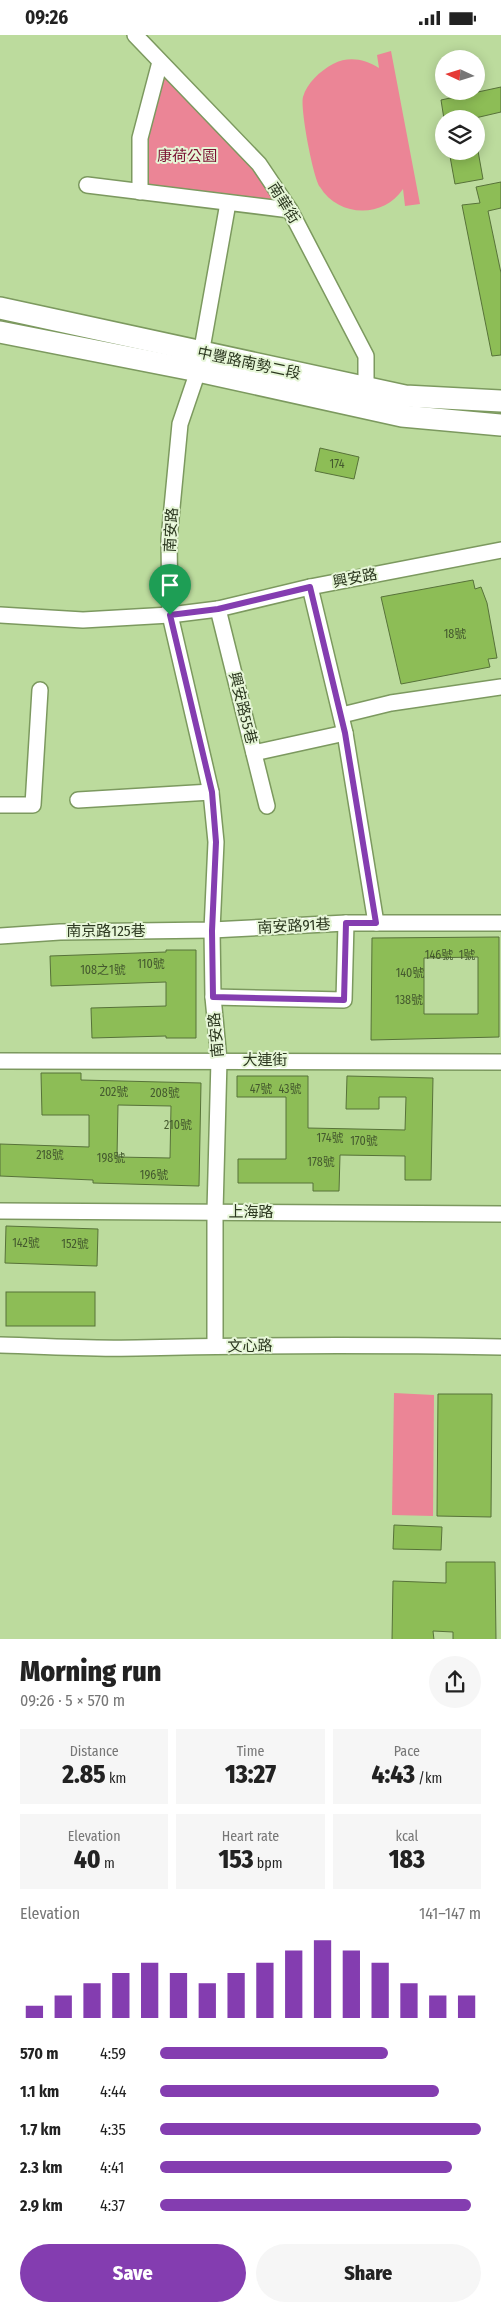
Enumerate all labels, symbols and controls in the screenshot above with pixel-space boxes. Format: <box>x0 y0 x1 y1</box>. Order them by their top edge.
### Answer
text: 09:26 <box>25 6 68 29</box>
north arrow <box>435 50 485 100</box>
map controls <box>435 50 485 160</box>
button: layers <box>435 110 485 160</box>
park label: 康荷公園 <box>157 147 217 165</box>
street label: 南華街 <box>264 179 304 227</box>
street label: 中豐路南勢二段 <box>196 343 302 383</box>
house number: 174 <box>330 457 345 471</box>
street label: 南安路 <box>161 507 181 553</box>
pin <box>149 564 191 615</box>
street label: 興安路 <box>331 565 379 591</box>
icon: arrive <box>156 571 184 599</box>
house number: 18號 <box>444 627 466 641</box>
street label: 興安路55巷 <box>225 670 261 746</box>
street label: 南安路91巷 <box>257 915 331 937</box>
street label: 南京路125巷 <box>66 922 146 940</box>
house number: 146號 <box>425 948 453 962</box>
house number: 1號 <box>459 948 475 962</box>
house number: 110號 <box>137 957 165 971</box>
house number: 108之1號 <box>80 963 126 977</box>
house number: 140號 <box>396 966 424 980</box>
house number: 138號 <box>395 993 423 1007</box>
street label: 南安路 <box>205 1012 227 1058</box>
street label: 大連街 <box>242 1051 288 1069</box>
house number: 47號 <box>250 1082 272 1096</box>
house number: 43號 <box>278 1082 302 1096</box>
house number: 202號 <box>100 1085 128 1099</box>
house number: 208號 <box>150 1086 180 1100</box>
house number: 210號 <box>164 1118 192 1132</box>
house number: 174號 <box>317 1131 343 1145</box>
house number: 170號 <box>350 1134 378 1148</box>
house number: 218號 <box>36 1148 64 1162</box>
house number: 198號 <box>97 1151 125 1165</box>
house number: 178號 <box>307 1155 335 1169</box>
house number: 196號 <box>140 1168 168 1182</box>
street label: 上海路 <box>228 1203 274 1221</box>
house number: 142號 <box>12 1236 40 1250</box>
house number: 152號 <box>61 1237 89 1251</box>
street label: 文心路 <box>227 1337 273 1355</box>
text: Morning run <box>20 1655 161 1688</box>
button: share <box>429 1656 481 1708</box>
text: 09:26 · 5 × 570 m <box>20 1691 125 1710</box>
text: Distance <box>70 1743 119 1760</box>
text: Time <box>237 1743 264 1760</box>
text: Pace <box>394 1743 420 1760</box>
text: 2.85 <box>62 1760 106 1790</box>
text: 13:27 <box>225 1760 276 1790</box>
text: 4:43 <box>371 1760 415 1790</box>
text: km <box>106 1770 126 1787</box>
text: /km <box>415 1770 442 1787</box>
text: Elevation <box>68 1828 121 1845</box>
text: Heart rate <box>222 1828 279 1845</box>
text: kcal <box>395 1828 418 1845</box>
text: 40 <box>74 1845 101 1875</box>
text: 153 <box>218 1845 254 1875</box>
text: 183 <box>389 1845 425 1875</box>
text: m <box>101 1855 115 1872</box>
text: bpm <box>254 1855 283 1872</box>
text: Elevation <box>20 1904 80 1923</box>
text: 141–147 m <box>419 1904 481 1923</box>
text: 570 m <box>20 2044 58 2063</box>
text: 4:59 <box>100 2044 126 2063</box>
text: 1.1 km <box>20 2082 59 2101</box>
text: 4:44 <box>100 2082 127 2101</box>
text: 1.7 km <box>20 2120 61 2139</box>
text: 4:35 <box>100 2120 126 2139</box>
text: 2.3 km <box>20 2158 63 2177</box>
text: 4:41 <box>100 2158 124 2177</box>
text: 2.9 km <box>20 2196 63 2215</box>
text: 4:37 <box>100 2196 125 2215</box>
button: Save <box>20 2244 246 2302</box>
button: Share <box>256 2244 481 2302</box>

